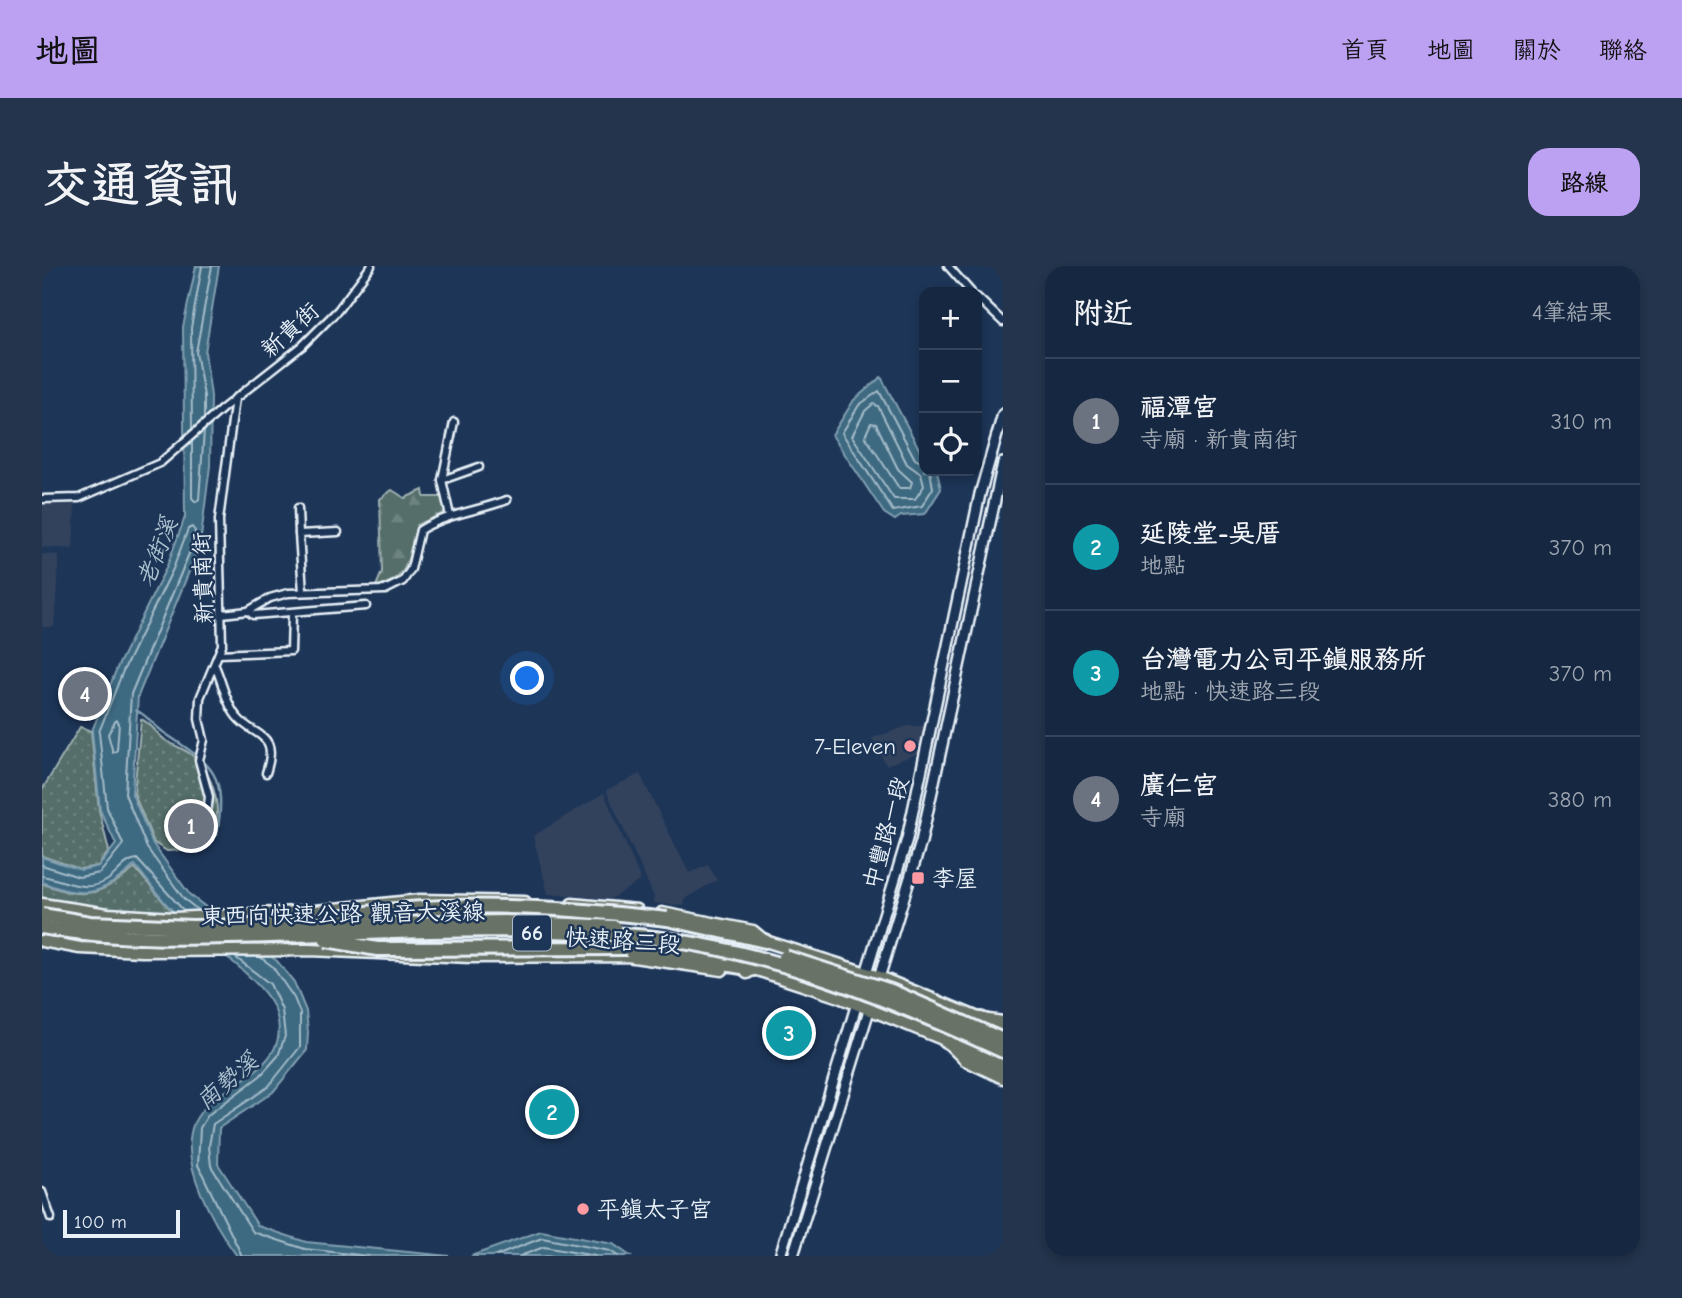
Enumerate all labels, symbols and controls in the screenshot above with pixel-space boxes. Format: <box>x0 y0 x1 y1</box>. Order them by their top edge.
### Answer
text: 地圖 <box>35 32 101 70</box>
text: 首頁 <box>1341 36 1389 64</box>
text: 地圖 <box>1427 36 1475 64</box>
text: 關於 <box>1513 36 1561 64</box>
text: 聯絡 <box>1599 36 1647 64</box>
button: 路線 <box>1528 148 1640 216</box>
text: 交通資訊 <box>42 157 238 213</box>
map controls <box>919 287 982 476</box>
button: + <box>919 287 982 350</box>
text: 附近 <box>1073 296 1133 331</box>
street label: 新貴街 <box>255 297 325 363</box>
text: 4筆結果 <box>1532 299 1612 326</box>
button: − <box>919 350 982 413</box>
text: 福潭宮 <box>1140 393 1218 423</box>
text: 1 <box>1091 408 1101 435</box>
text: 310 m <box>1551 408 1612 435</box>
button: locate <box>919 413 982 476</box>
text: 寺廟 · 新貴南街 <box>1140 426 1297 453</box>
water label: 老街溪 <box>131 512 184 591</box>
text: 延陵堂-吳厝 <box>1140 519 1281 549</box>
street label: 新貴南街 <box>188 532 218 624</box>
text: 2 <box>1090 534 1102 561</box>
text: 370 m <box>1549 534 1612 561</box>
text: 地點 <box>1140 552 1186 579</box>
text: 台灣電力公司平鎮服務所 <box>1140 645 1426 675</box>
text: 3 <box>1090 660 1102 687</box>
text: 370 m <box>1549 660 1612 687</box>
your location <box>510 661 544 695</box>
pin: 4 <box>62 668 108 720</box>
text: 地點 · 快速路三段 <box>1140 678 1320 705</box>
place label: 7-Eleven <box>814 733 896 760</box>
marker: 7-Eleven <box>902 738 918 754</box>
text: 廣仁宮 <box>1140 771 1218 801</box>
street label: 中豐路一段 <box>858 774 914 892</box>
text: 4 <box>1091 786 1101 813</box>
text: 380 m <box>1548 786 1612 813</box>
pin: 1 <box>168 800 214 852</box>
text: 寺廟 <box>1140 804 1186 831</box>
place label: 李屋 <box>932 865 978 892</box>
marker: 李屋 <box>910 870 926 886</box>
street label: 東西向快速公路 觀音大溪線 <box>201 898 485 930</box>
road number: 66 <box>513 916 551 950</box>
street label: 快速路三段 <box>565 924 681 958</box>
pin: 3 <box>766 1007 812 1059</box>
water label: 南勢溪 <box>191 1046 265 1115</box>
pin: 2 <box>529 1086 575 1138</box>
place label: 平鎮太子宮 <box>597 1196 712 1223</box>
marker: 平鎮太子宮 <box>575 1201 591 1217</box>
scale bar <box>63 1207 180 1239</box>
text: 100 m <box>74 1211 127 1233</box>

